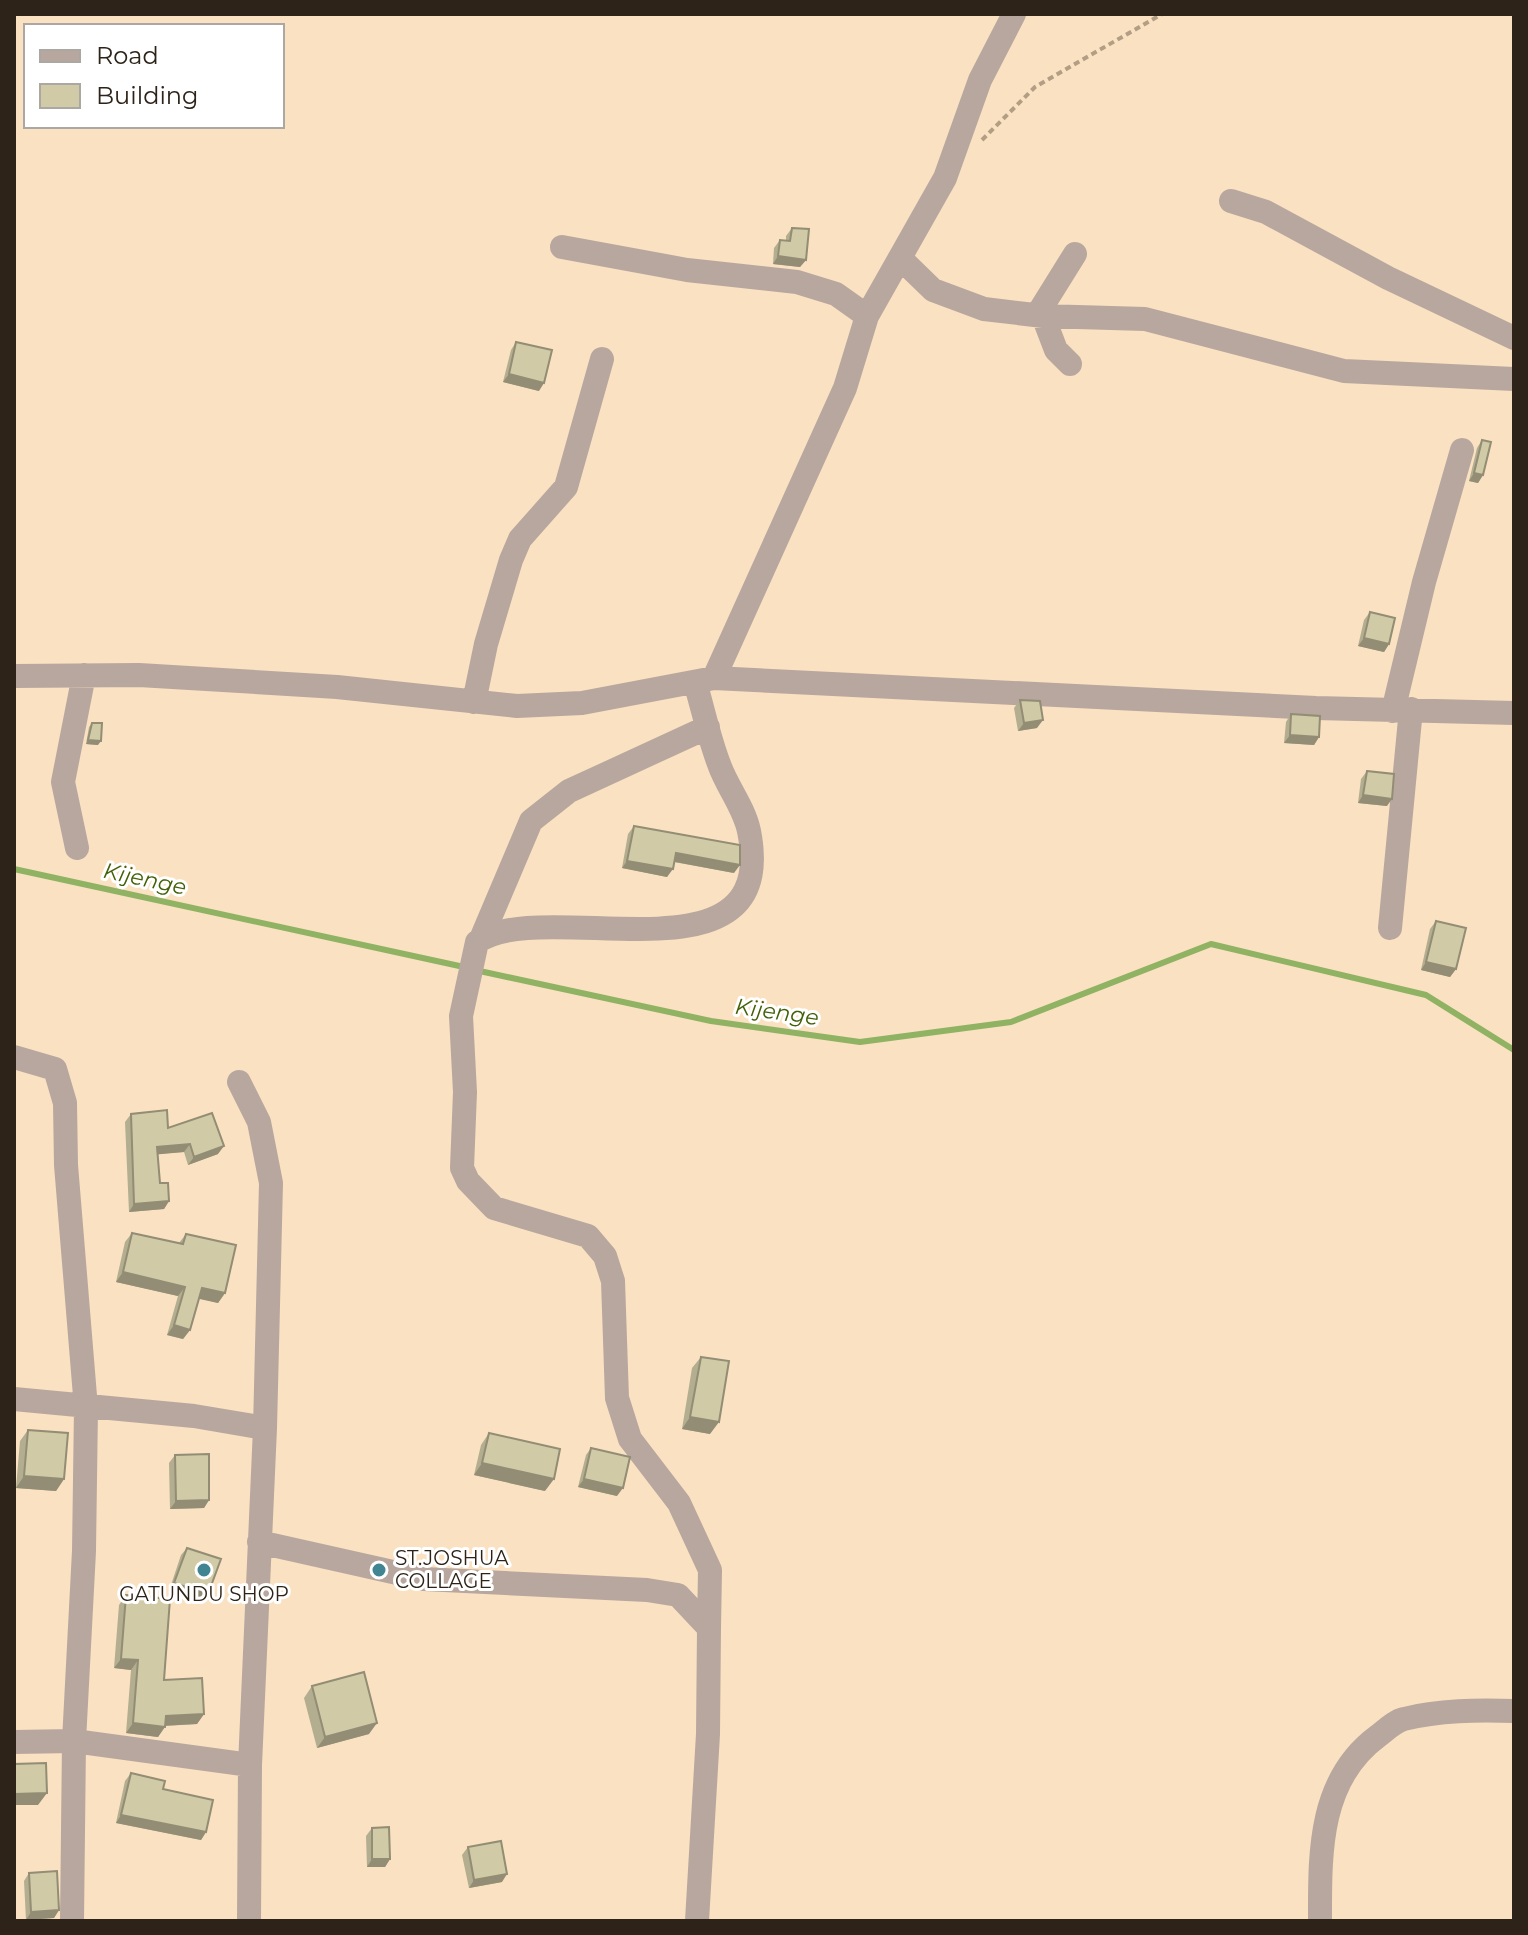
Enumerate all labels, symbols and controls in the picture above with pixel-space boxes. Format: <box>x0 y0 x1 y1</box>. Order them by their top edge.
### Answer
legend <box>24 24 284 128</box>
text: Road <box>96 41 159 70</box>
text: Building <box>96 81 199 110</box>
water label: Kijenge <box>101 857 189 901</box>
water label: Kijenge <box>733 993 821 1031</box>
place label: ST.JOSHUA COLLAGE <box>395 1546 509 1593</box>
marker: GATUNDU SHOP <box>195 1561 213 1579</box>
marker: ST.JOSHUA COLLAGE <box>370 1561 388 1579</box>
place label: GATUNDU SHOP <box>119 1582 289 1606</box>

